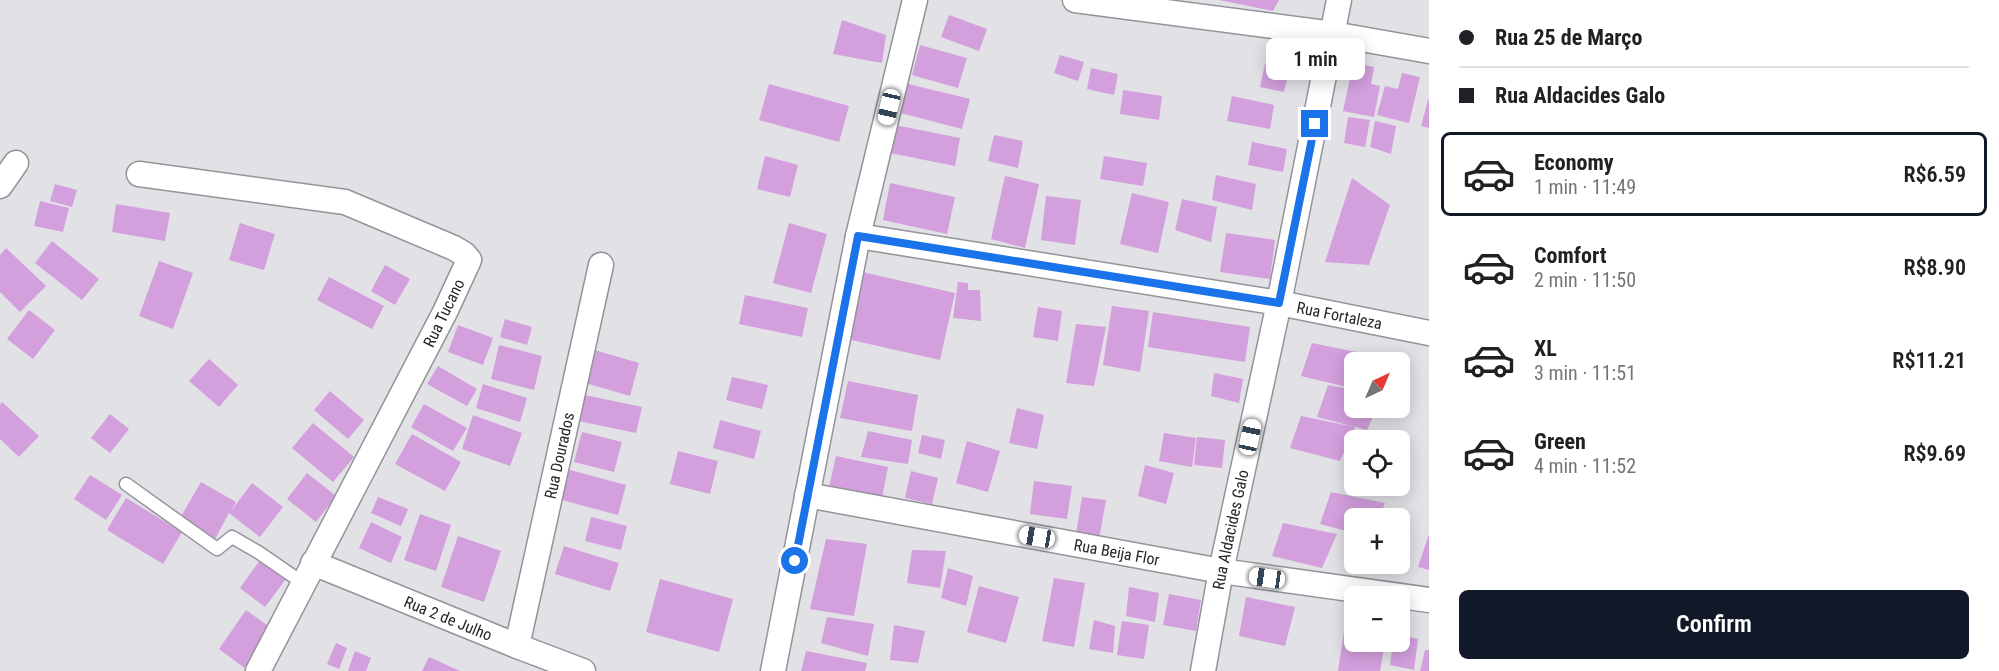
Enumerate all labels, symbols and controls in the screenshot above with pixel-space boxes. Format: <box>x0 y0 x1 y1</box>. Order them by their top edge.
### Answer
text: Rua 25 de Março <box>1495 25 1642 50</box>
callout: 1 min <box>1266 37 1364 79</box>
text: 1 min <box>1293 47 1338 71</box>
text: Rua Aldacides Galo <box>1495 83 1665 108</box>
car <box>876 87 902 127</box>
route end <box>1301 110 1328 137</box>
icon: car <box>1462 147 1516 201</box>
text: Economy <box>1534 150 1614 175</box>
text: R$6.59 <box>1903 162 1966 187</box>
text: 1 min · 11:49 <box>1534 175 1636 199</box>
icon: car <box>1462 240 1516 294</box>
text: Comfort <box>1534 243 1607 268</box>
text: R$8.90 <box>1903 255 1966 280</box>
text: 2 min · 11:50 <box>1534 268 1636 292</box>
street label: Rua Tucano <box>419 276 469 350</box>
street label: Rua Fortaleza <box>1295 297 1384 333</box>
icon: car <box>1462 333 1516 387</box>
text: XL <box>1534 336 1557 361</box>
text: R$11.21 <box>1892 348 1966 373</box>
north arrow <box>1344 352 1410 418</box>
map controls <box>1344 352 1410 652</box>
text: 3 min · 11:51 <box>1534 361 1636 385</box>
street label: Rua Dourados <box>540 411 578 501</box>
car <box>1237 418 1263 456</box>
icon: car <box>1462 426 1516 480</box>
text: Green <box>1534 429 1586 454</box>
button: locate <box>1344 430 1410 496</box>
text: R$9.69 <box>1903 441 1966 466</box>
text: 4 min · 11:52 <box>1534 454 1636 478</box>
street label: Rua Aldacides Galo <box>1208 468 1252 591</box>
button: + <box>1344 508 1410 574</box>
car <box>1018 525 1056 549</box>
street label: Rua Beija Flor <box>1072 535 1161 569</box>
route start <box>781 547 808 574</box>
car <box>1248 567 1286 589</box>
button: − <box>1344 586 1410 652</box>
button: Confirm <box>1459 590 1969 659</box>
street label: Rua 2 de Julho <box>402 592 495 644</box>

